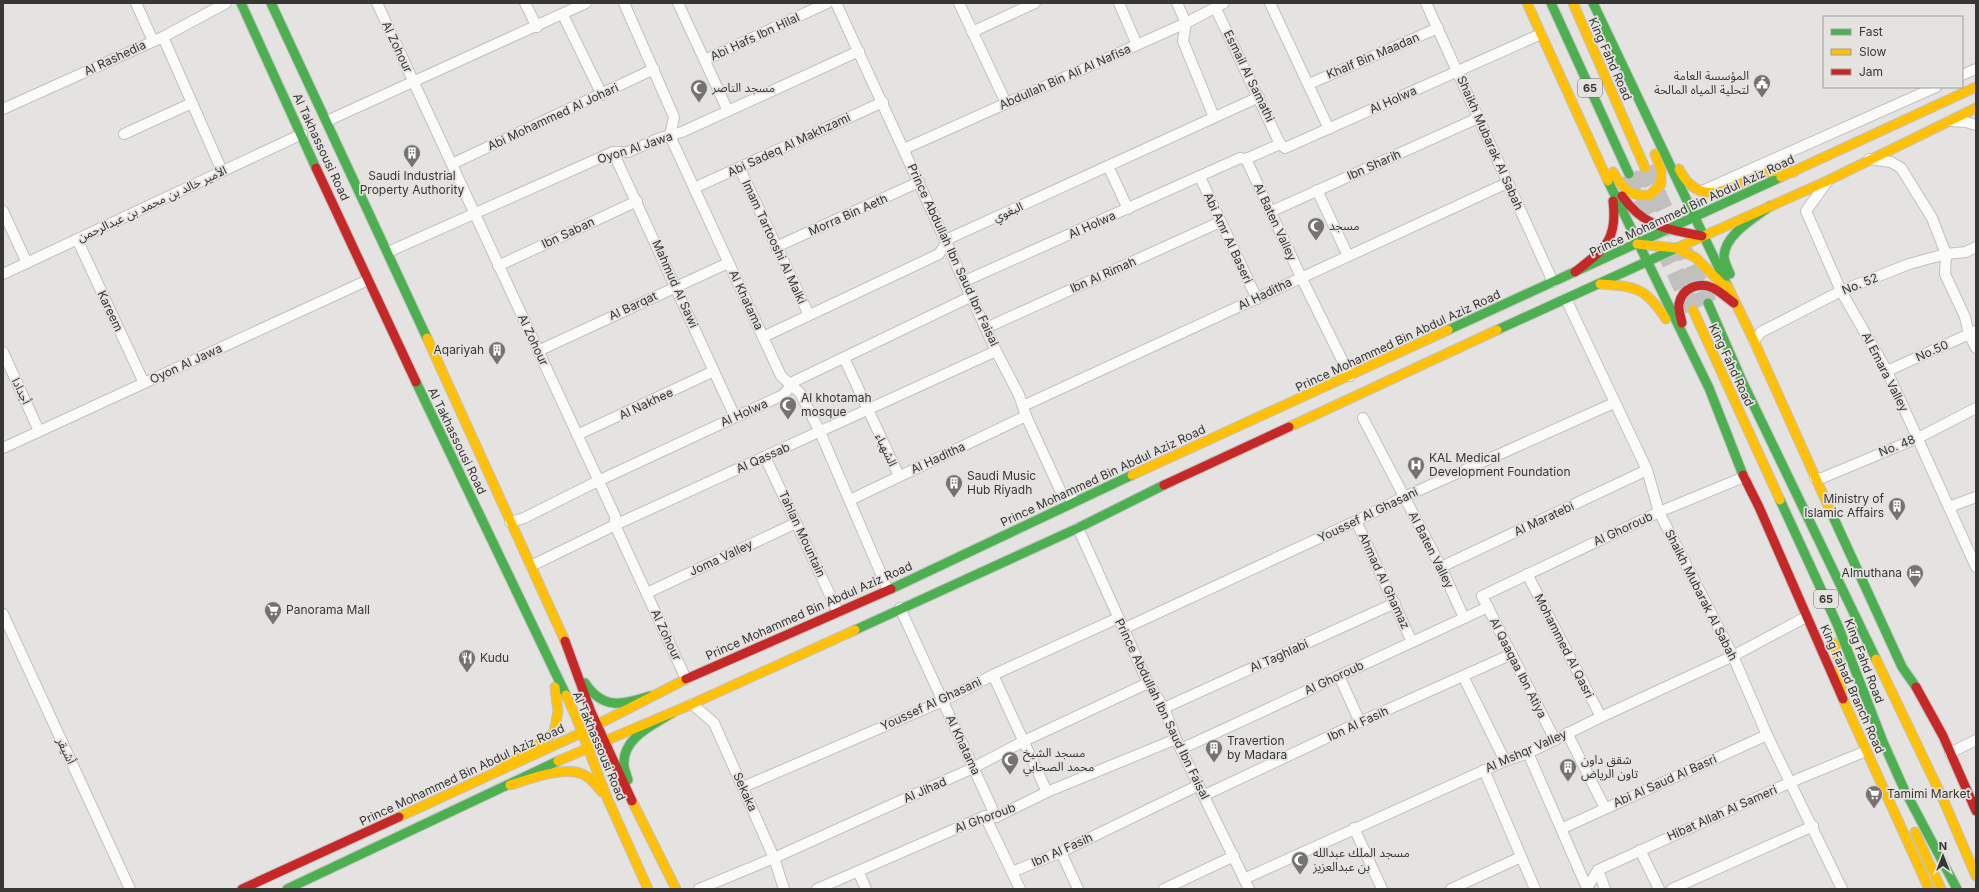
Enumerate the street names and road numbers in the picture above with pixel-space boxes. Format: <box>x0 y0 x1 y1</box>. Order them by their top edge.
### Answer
street label: Abi Hafs Ibn Hilal <box>708 9 802 64</box>
street label: King Fahd Road <box>1585 15 1635 103</box>
street label: Al Zohour <box>379 19 416 75</box>
street label: Esmail Al Samathi <box>1221 27 1278 124</box>
street label: Khalf Bin Maadan <box>1324 29 1421 82</box>
street label: Al Rashedia <box>82 37 148 78</box>
street label: Abdullah Bin Ali Al Nafisa <box>997 41 1133 112</box>
street label: Shaikh Mubarak Al Sabah <box>1454 73 1527 212</box>
road number: 65 <box>1578 79 1602 97</box>
street label: Abi Mohammed Al Johari <box>485 80 621 153</box>
street label: Al Holwa <box>1367 82 1419 117</box>
street label: Al Takhassousi Road <box>290 91 353 203</box>
street label: Abi Sadeq Al Makhzami <box>725 109 853 180</box>
street label: Oyon Al Jawa <box>595 128 674 167</box>
street label: Ibn Sharih <box>1345 146 1403 183</box>
street label: Prince Mohammed Bin Abdul Aziz Road <box>1587 151 1797 260</box>
street label: Prince Abdullah Ibn Saud Ibn Faisal <box>905 161 1002 348</box>
street label: الأمير خالد بن محمد بن عبدالرحمن <box>75 162 229 245</box>
street label: Imam Tartooshi Al Malki <box>739 177 810 306</box>
street label: Al Baten Valley <box>1251 180 1300 263</box>
street label: Morra Bin Aeth <box>806 190 890 239</box>
street label: Abi Amr Al Baseri <box>1201 190 1256 286</box>
street label: البغوي <box>991 198 1026 227</box>
street label: Al Holwa <box>1066 207 1118 242</box>
street label: Ibn Saban <box>539 214 597 251</box>
street label: Mahmud Al Sawi <box>649 237 702 330</box>
street label: Ibn Al Rimah <box>1068 253 1138 296</box>
street label: Al Khatama <box>726 267 767 332</box>
street label: No. 52 <box>1840 270 1880 298</box>
street label: Al Haditha <box>1235 274 1294 313</box>
street label: Prince Mohammed Bin Abdul Aziz Road <box>1293 286 1503 395</box>
street label: Kareem <box>94 288 126 334</box>
street label: Al Barqat <box>606 288 659 323</box>
street label: Al Zohour <box>515 312 552 368</box>
street label: King Fahd Road <box>1706 321 1757 408</box>
street label: Al Emara Valley <box>1859 329 1912 414</box>
street label: No.50 <box>1913 337 1951 364</box>
street label: Oyon Al Jawa <box>147 340 224 387</box>
street label: أجدادا <box>9 375 34 407</box>
street label: Al Nakhee <box>616 384 675 423</box>
street label: Al Takhassousi Road <box>425 385 490 497</box>
street label: Al Holwa <box>718 395 770 430</box>
street label: Prince Mohammed Bin Abdul Aziz Road <box>998 421 1208 530</box>
street label: الشهباء <box>872 431 901 469</box>
street label: No. 48 <box>1876 431 1917 460</box>
street label: Al Haditha <box>908 438 967 477</box>
street label: Al Qassab <box>734 439 792 476</box>
street label: Youssef Al Ghasani <box>1315 484 1420 545</box>
street label: Tahlan Mountain <box>776 488 829 579</box>
street label: Al Maratebi <box>1511 498 1576 539</box>
street label: Al Ghoroub <box>1591 508 1655 549</box>
street label: Al Baten Valley <box>1406 509 1457 591</box>
street label: Shaikh Mubarak Al Sabah <box>1662 527 1741 663</box>
street label: Ahmad Al Ghamaz <box>1356 530 1413 631</box>
street label: Joma Valley <box>687 536 755 579</box>
street label: Prince Mohammed Bin Abdul Aziz Road <box>703 558 914 663</box>
road number: 65 <box>1814 590 1838 608</box>
street label: Mohammed Al Qasri <box>1532 591 1597 701</box>
street label: Al Zohour <box>648 607 685 663</box>
street label: Al Qaaqaa Ibn Atiya <box>1487 615 1550 721</box>
street label: Prince Abdullah Ibn Saud Ibn Faisal <box>1112 616 1213 802</box>
street label: King Fahd Road <box>1841 616 1887 705</box>
street label: King Fahad Branch Road <box>1817 622 1888 756</box>
street label: Al Taghlabi <box>1247 636 1310 675</box>
street label: Al Ghoroub <box>1302 657 1366 698</box>
street label: Youssef Al Ghasani <box>878 674 984 733</box>
street label: Al Takhassousi Road <box>570 689 629 803</box>
street label: Ibn Al Fasih <box>1325 703 1391 744</box>
street label: Al Khatama <box>943 712 984 777</box>
street label: Prince Mohammed Bin Abdul Aziz Road <box>357 720 567 829</box>
street label: Al Mshqr Valley <box>1483 726 1569 775</box>
street label: أشيقر <box>53 734 79 767</box>
street label: Abi Al Saud Al Basri <box>1611 751 1719 810</box>
street label: Sekaka <box>730 770 761 814</box>
street label: Al Jihad <box>901 773 949 806</box>
street label: Hibat Allah Al Sameri <box>1665 782 1779 844</box>
street label: Al Ghoroub <box>952 800 1017 835</box>
street label: Ibn Al Fasih <box>1029 829 1095 870</box>

